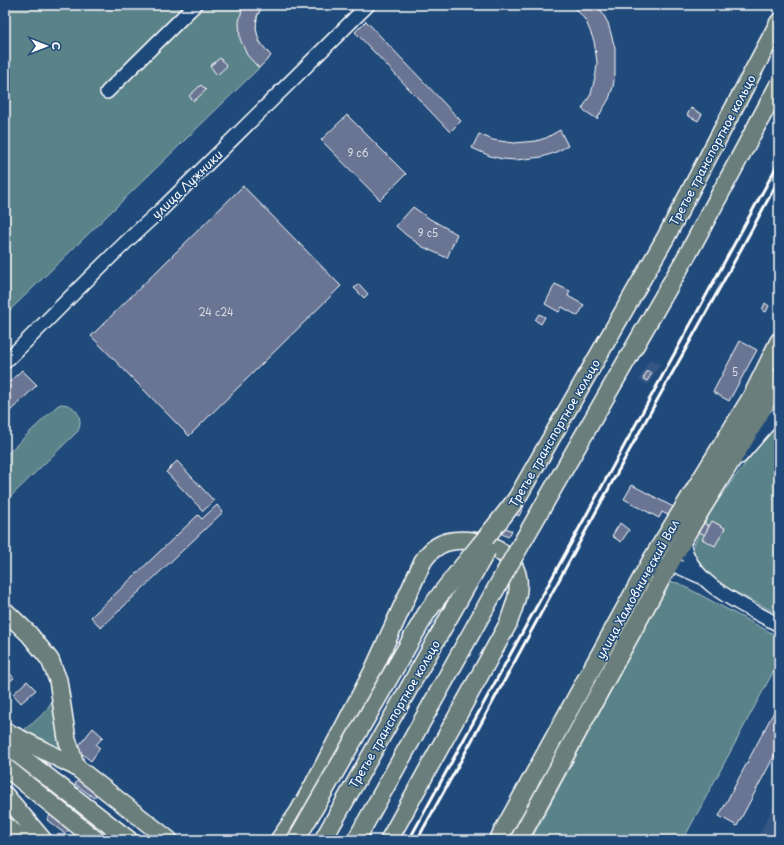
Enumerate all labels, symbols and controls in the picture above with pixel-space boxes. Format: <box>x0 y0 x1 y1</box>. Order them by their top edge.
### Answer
north arrow <box>26 26 66 66</box>
text: С <box>48 42 65 50</box>
street label: Третье транспортное кольцо <box>664 71 760 229</box>
street label: улица Лужники <box>147 145 227 223</box>
house number: 9 с6 <box>347 145 369 160</box>
house number: 9 с5 <box>418 225 438 240</box>
house number: 24 с24 <box>198 304 234 319</box>
street label: Третье транспортное кольцо <box>504 355 604 511</box>
house number: 5 <box>732 364 738 379</box>
street label: улица Хамовнический Вал <box>591 516 683 662</box>
street label: Третье транспортное кольцо <box>344 636 444 792</box>

